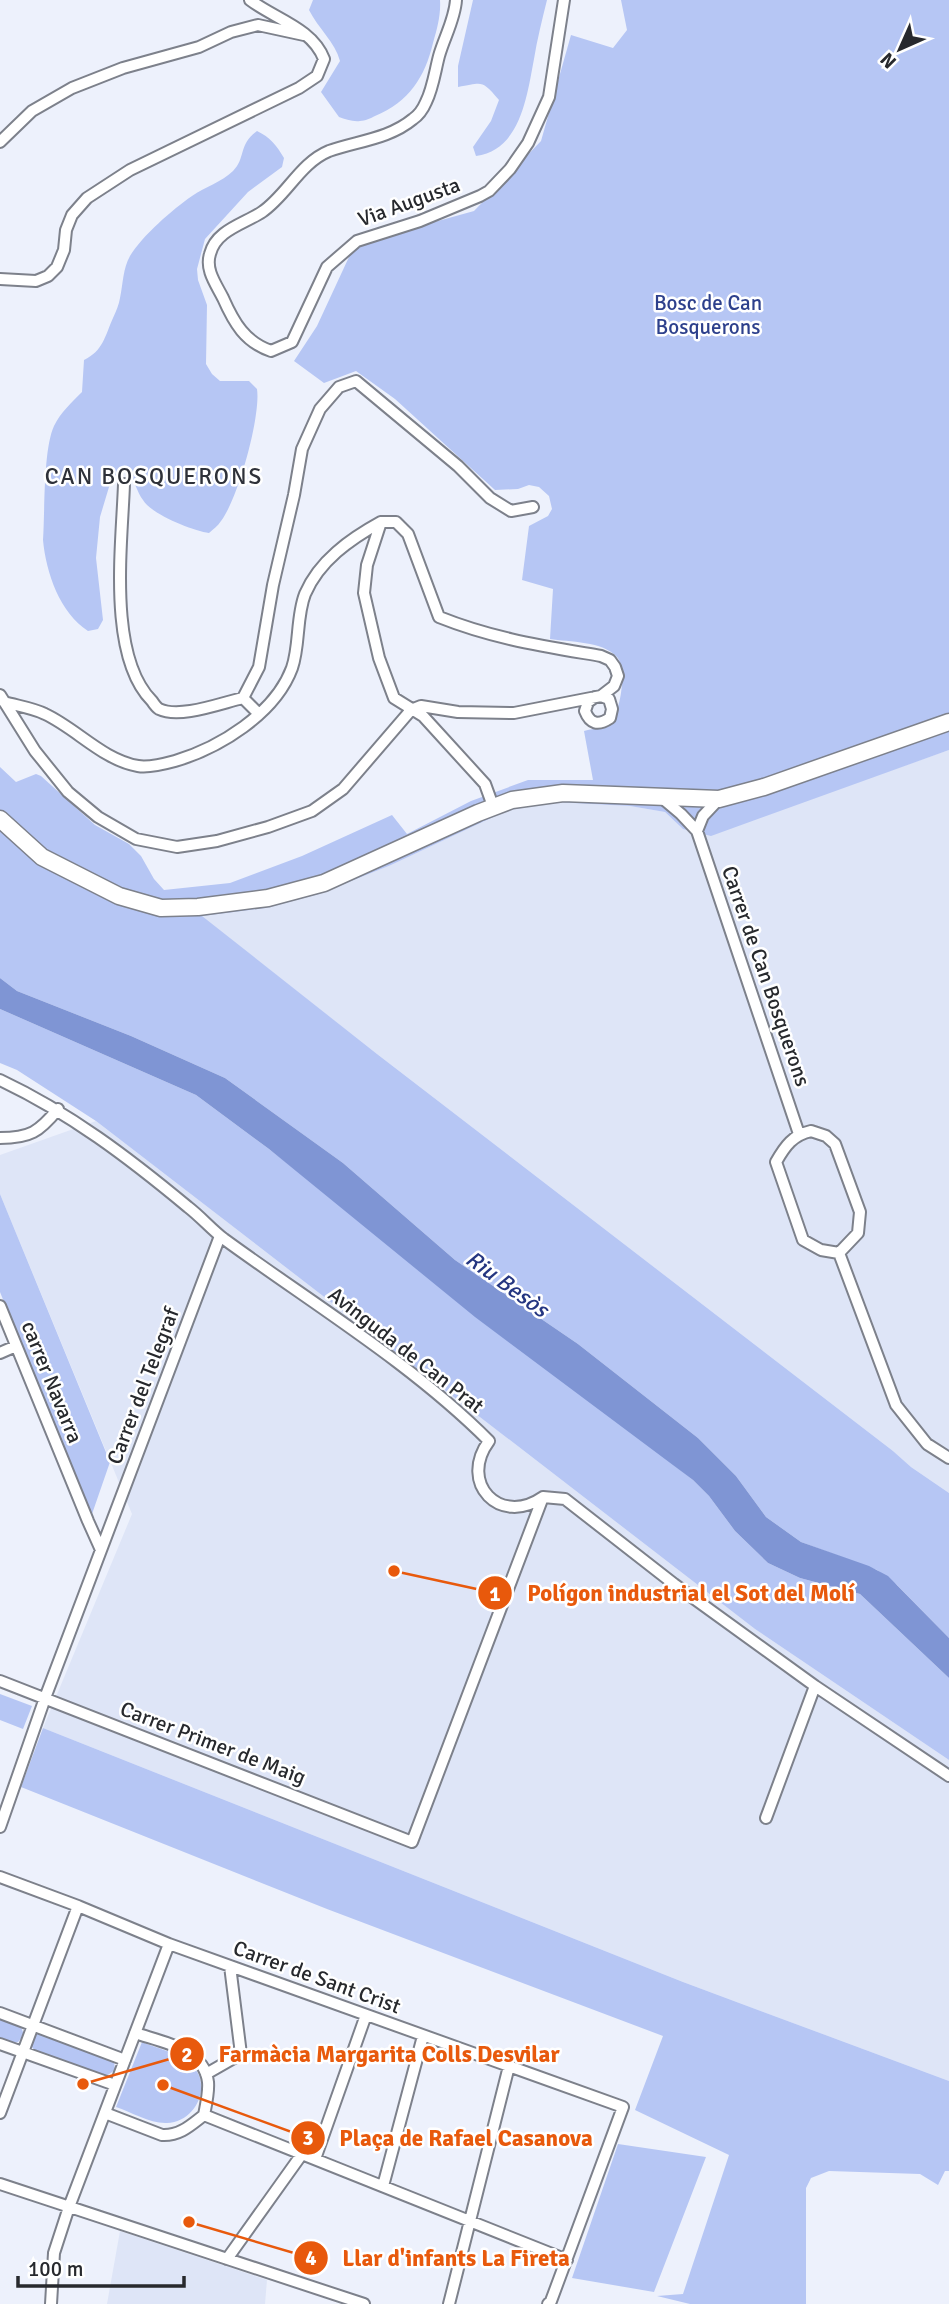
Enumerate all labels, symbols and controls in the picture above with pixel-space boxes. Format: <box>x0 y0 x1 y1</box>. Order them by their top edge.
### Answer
north arrow <box>865 14 935 84</box>
text: N <box>876 47 902 73</box>
street label: Via Augusta <box>354 172 464 232</box>
park label: Bosc de Can Bosquerons <box>654 290 762 340</box>
district label: CAN BOSQUERONS <box>45 462 263 491</box>
street label: Carrer de Can Bosquerons <box>716 862 816 1090</box>
water label: Riu Besòs <box>460 1244 556 1325</box>
street label: Avinguda de Can Prat <box>323 1281 489 1419</box>
street label: Carrer del Telegraf <box>101 1303 185 1468</box>
street label: carrer Navarra <box>16 1317 88 1447</box>
callout: Polígon industrial el Sot del Molí <box>478 1571 869 1615</box>
text: Polígon industrial el Sot del Molí <box>527 1579 855 1608</box>
text: 1 <box>489 1581 501 1607</box>
street label: Carrer Primer de Maig <box>117 1696 309 1790</box>
street label: Carrer de Sant Crist <box>230 1935 404 2019</box>
callout: Farmàcia Margarita Colls Desvilar <box>170 2032 574 2076</box>
text: Farmàcia Margarita Colls Desvilar <box>218 2040 560 2069</box>
text: 2 <box>181 2042 193 2068</box>
callout: Plaça de Rafael Casanova <box>290 2116 607 2160</box>
text: Plaça de Rafael Casanova <box>339 2124 593 2153</box>
text: 3 <box>302 2125 314 2151</box>
callout: Llar d'infants La Fireta <box>293 2236 584 2280</box>
scale bar <box>18 2244 184 2288</box>
text: Llar d'infants La Fireta <box>342 2244 570 2273</box>
text: 4 <box>305 2245 317 2271</box>
text: 100 m <box>28 2256 83 2282</box>

